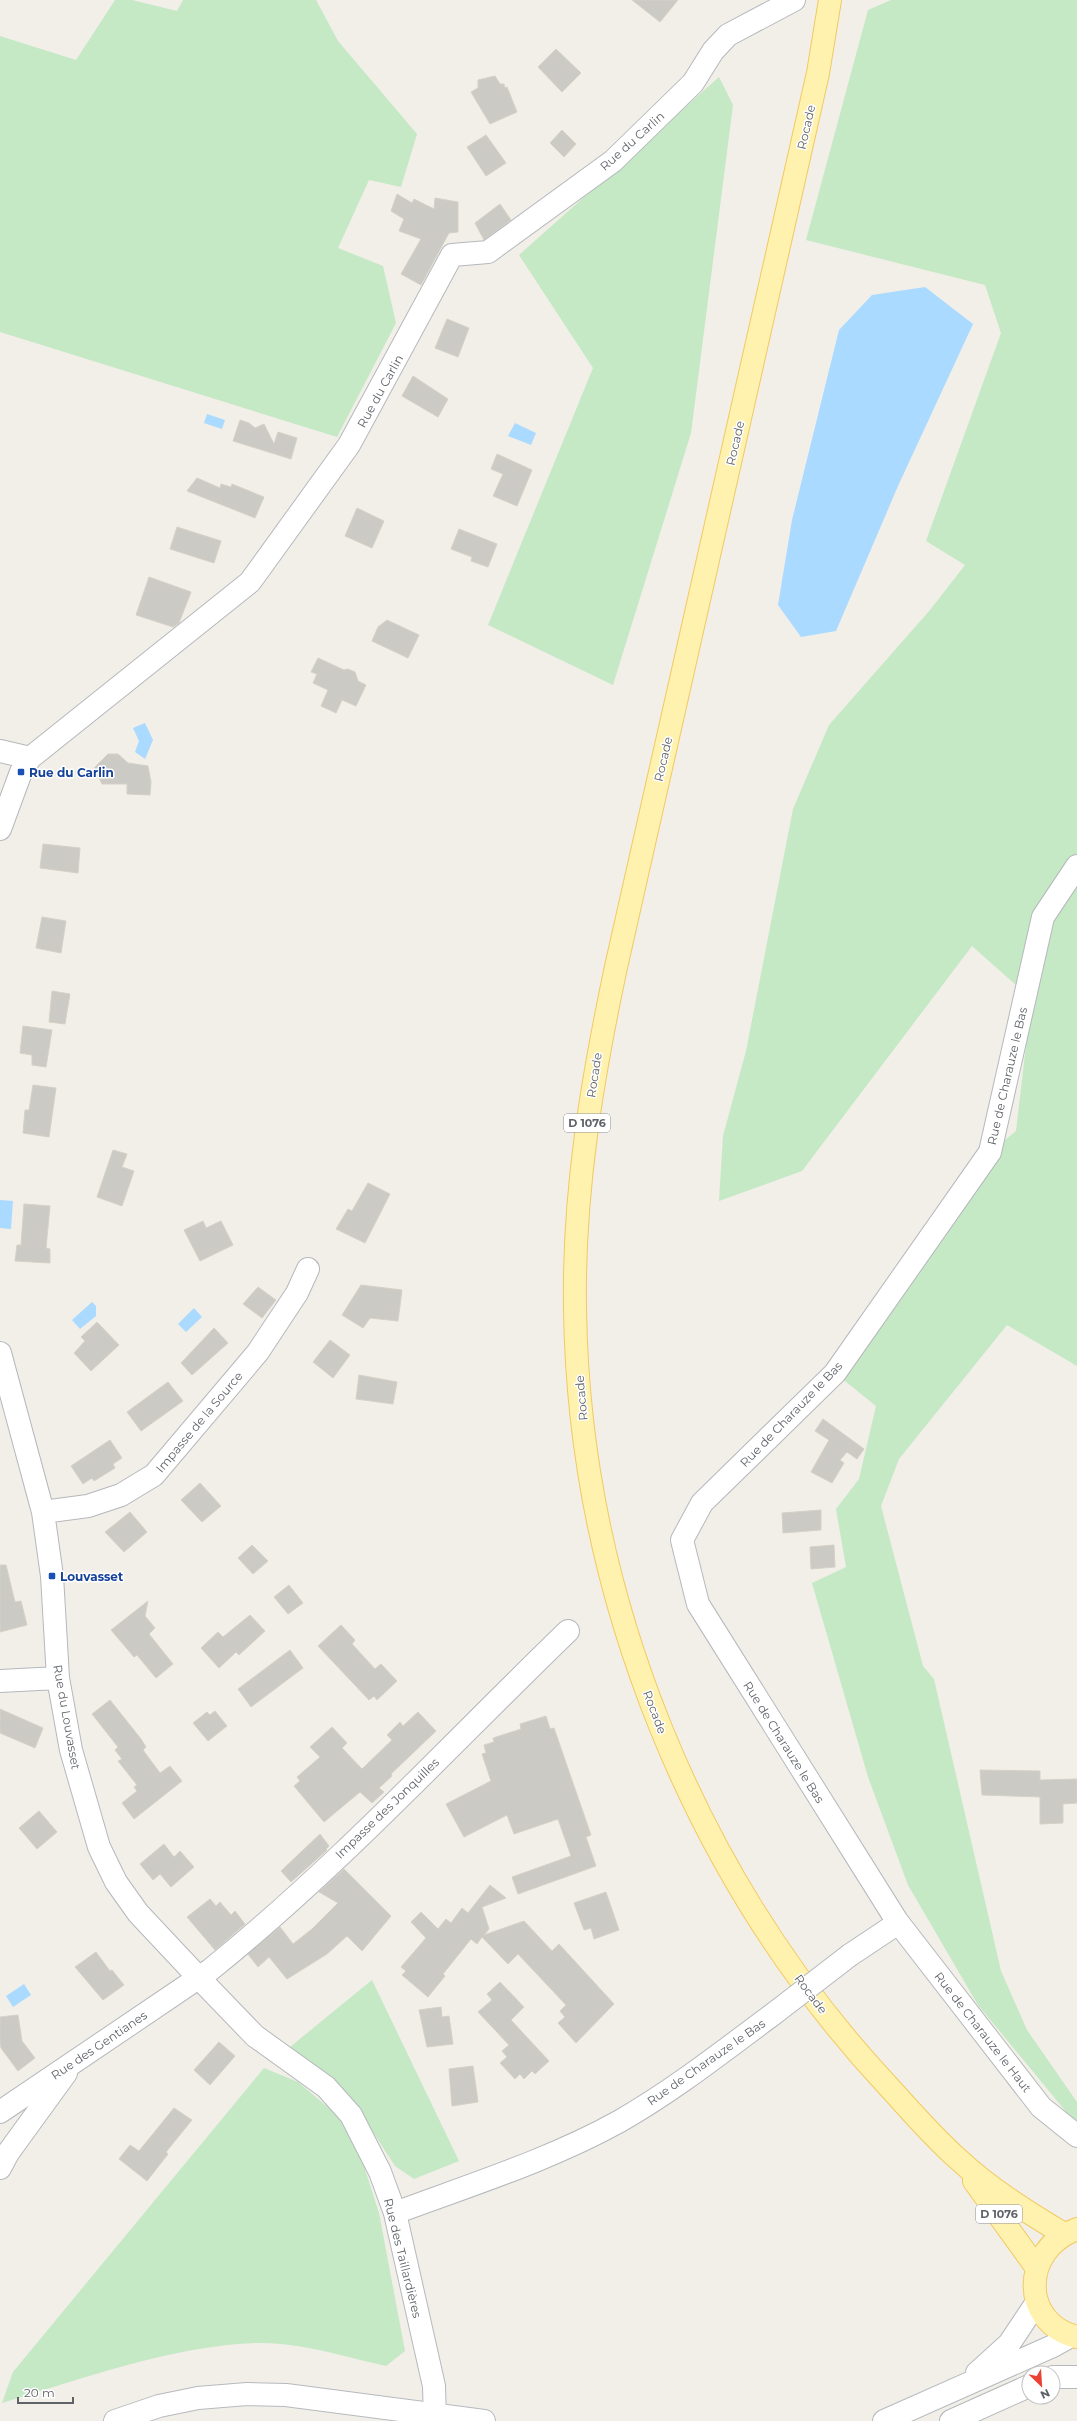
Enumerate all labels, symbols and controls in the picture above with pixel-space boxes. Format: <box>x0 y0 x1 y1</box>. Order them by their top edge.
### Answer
street label: Rocade <box>794 103 818 151</box>
street label: Rue du Carlin <box>597 108 667 174</box>
street label: Rue du Carlin <box>354 352 406 430</box>
street label: Rocade <box>723 419 747 467</box>
street label: Rocade <box>651 735 675 783</box>
place label: Rue du Carlin <box>29 765 114 780</box>
marker: Rue du Carlin <box>16 767 26 777</box>
street label: Rue de Charauze le Bas <box>984 1006 1030 1146</box>
street label: Rocade <box>583 1051 605 1099</box>
road number: D 1076 <box>564 1114 610 1132</box>
street label: Rue de Charauze le Bas <box>737 1358 845 1470</box>
street label: Impasse de la Source <box>152 1368 246 1476</box>
street label: Rocade <box>572 1375 590 1421</box>
place label: Louvasset <box>60 1569 124 1584</box>
marker: Louvasset <box>47 1571 57 1581</box>
street label: Rue du Louvasset <box>50 1663 84 1771</box>
street label: Rue de Charauze le Bas <box>740 1678 828 1806</box>
street label: Rocade <box>640 1688 670 1736</box>
street label: Impasse des Jonquilles <box>332 1754 442 1862</box>
street label: Rue de Charauze le Haut <box>931 1969 1035 2095</box>
street label: Rocade <box>791 1971 831 2017</box>
street label: Rue des Gentianes <box>48 2007 150 2083</box>
street label: Rue de Charauze le Bas <box>644 2015 768 2109</box>
street label: Rue des Taillardières <box>381 2197 425 2320</box>
road number: D 1076 <box>976 2205 1022 2223</box>
north arrow <box>1021 2365 1061 2405</box>
scale bar <box>18 2379 73 2405</box>
text: 20 m <box>24 2385 55 2400</box>
text: N <box>1038 2386 1052 2402</box>

